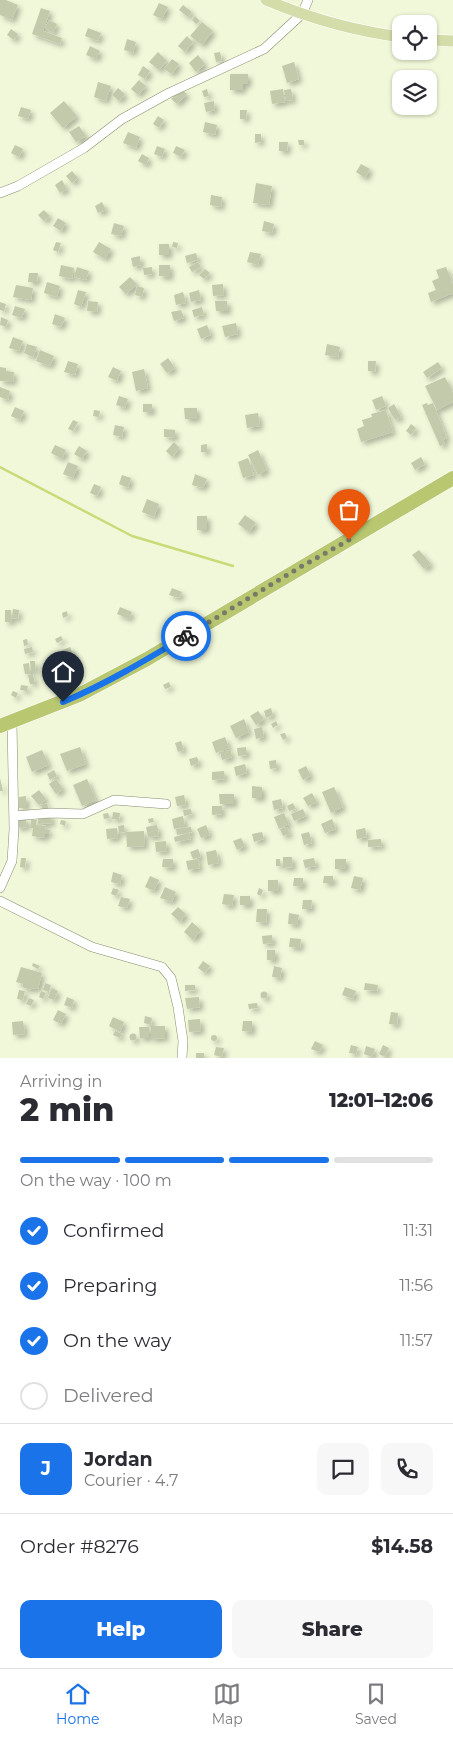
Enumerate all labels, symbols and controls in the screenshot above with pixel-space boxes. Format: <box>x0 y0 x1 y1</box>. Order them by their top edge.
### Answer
map controls <box>392 15 437 115</box>
button: locate <box>392 15 437 60</box>
button: layers <box>392 70 437 115</box>
pin <box>328 489 370 540</box>
icon: bag <box>335 496 363 524</box>
courier <box>161 611 211 661</box>
icon: bike <box>172 622 200 650</box>
pin <box>42 651 84 702</box>
icon: home <box>49 658 77 686</box>
text: Arriving in <box>20 1072 102 1091</box>
text: 12:01–12:06 <box>329 1089 433 1112</box>
text: 2 min <box>20 1090 114 1129</box>
text: On the way · 100 m <box>20 1171 172 1190</box>
icon: check <box>20 1217 48 1245</box>
text: Confirmed <box>63 1219 164 1242</box>
text: 11:31 <box>403 1221 433 1240</box>
icon: check <box>20 1272 48 1300</box>
text: Preparing <box>63 1274 158 1297</box>
text: 11:56 <box>399 1276 433 1295</box>
icon: check <box>20 1327 48 1355</box>
text: On the way <box>63 1329 171 1352</box>
text: 11:57 <box>400 1331 433 1350</box>
text: Delivered <box>63 1384 154 1407</box>
button: chat <box>317 1443 369 1495</box>
button: phone <box>381 1443 433 1495</box>
text: Jordan <box>84 1448 153 1471</box>
text: J <box>41 1457 51 1480</box>
text: Courier · 4.7 <box>84 1471 178 1490</box>
text: Order #8276 <box>20 1535 139 1558</box>
text: $14.58 <box>371 1535 433 1558</box>
button: Help <box>20 1600 222 1658</box>
button: Share <box>232 1600 433 1658</box>
tab: Home <box>56 1680 100 1728</box>
tab: Map <box>212 1680 243 1728</box>
tab: Saved <box>355 1680 397 1728</box>

